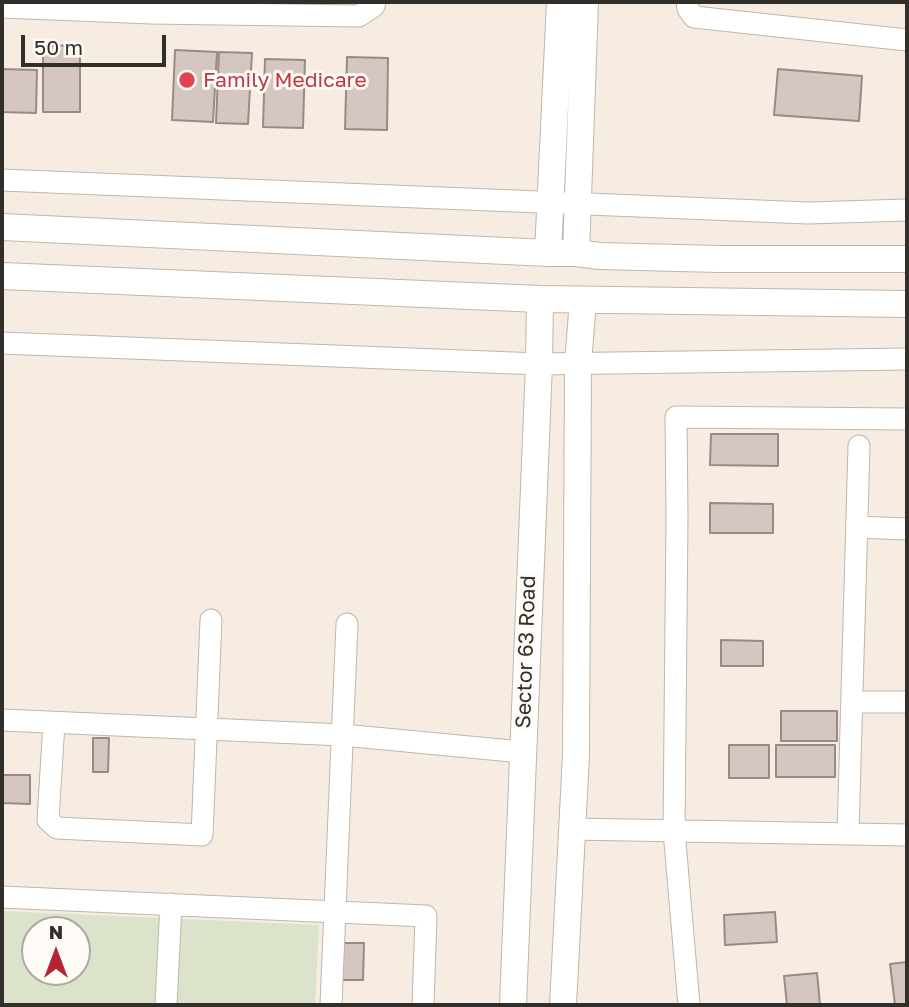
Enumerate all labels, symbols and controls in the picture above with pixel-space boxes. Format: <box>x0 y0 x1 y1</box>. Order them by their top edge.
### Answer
scale bar <box>24 21 170 65</box>
text: 50 m <box>34 34 83 60</box>
place label: Family Medicare <box>203 67 367 93</box>
marker: Family Medicare <box>177 70 197 90</box>
street label: Sector 63 Road <box>511 575 541 729</box>
north arrow <box>21 916 91 986</box>
text: N <box>49 920 63 943</box>

